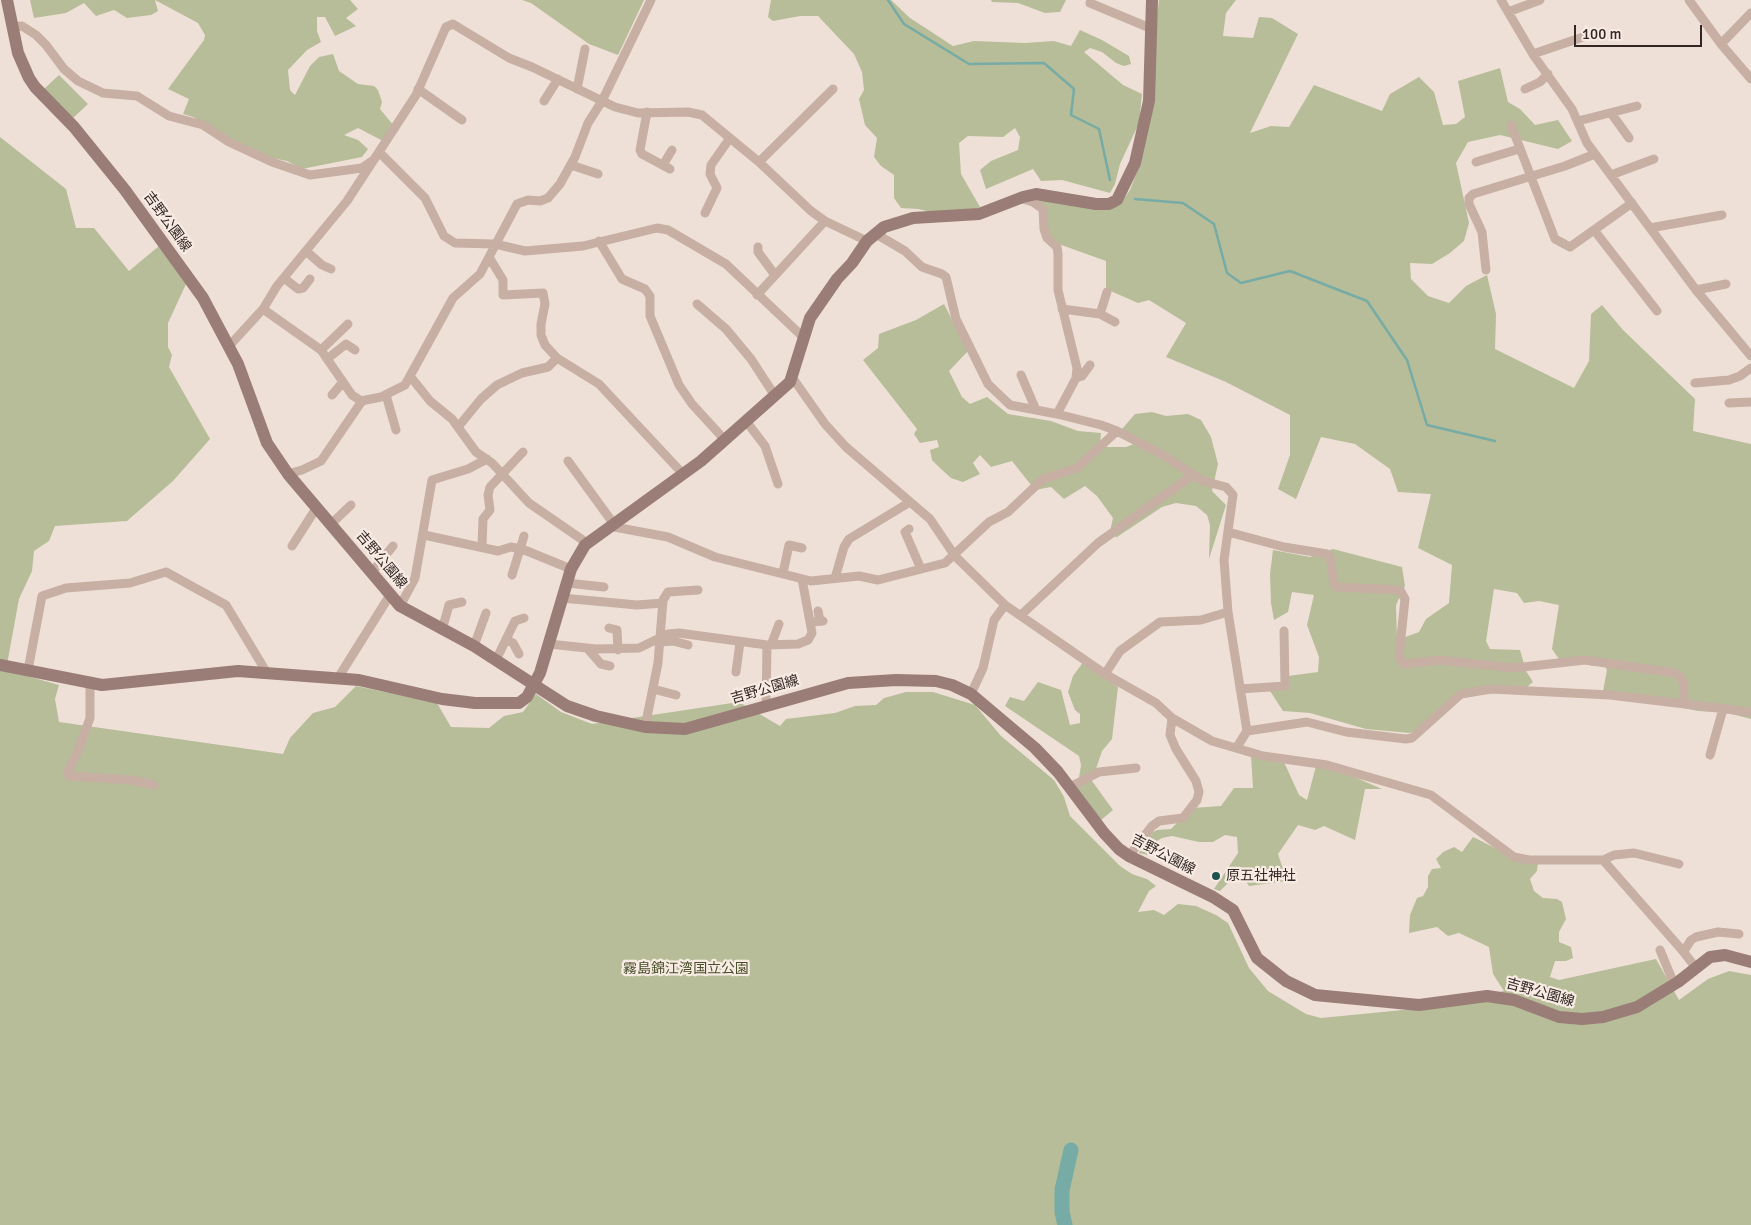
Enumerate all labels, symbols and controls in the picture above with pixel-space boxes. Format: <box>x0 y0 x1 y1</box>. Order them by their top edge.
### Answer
scale bar <box>1576 15 1704 47</box>
text: 100 m <box>1582 25 1622 43</box>
street label: 吉野公園線 <box>140 189 194 255</box>
street label: 吉野公園線 <box>352 528 410 592</box>
street label: 吉野公園線 <box>729 672 801 708</box>
street label: 吉野公園線 <box>1128 831 1198 879</box>
place label: 原五社神社 <box>1226 868 1296 884</box>
marker: 原五社神社 <box>1210 870 1222 882</box>
park label: 霧島錦江湾国立公園 <box>623 961 749 977</box>
street label: 吉野公園線 <box>1504 975 1576 1011</box>

